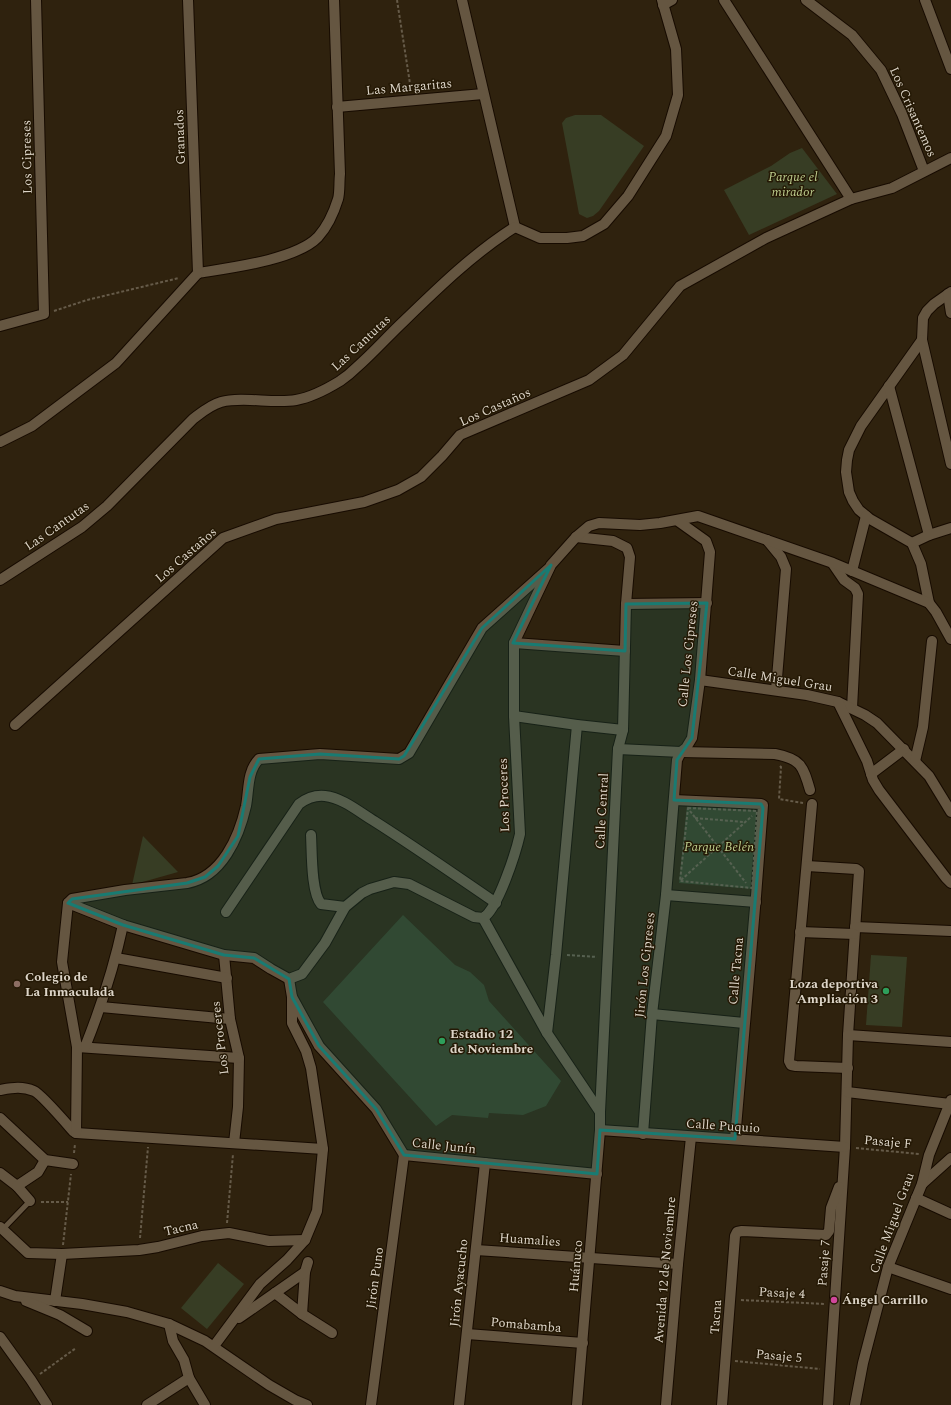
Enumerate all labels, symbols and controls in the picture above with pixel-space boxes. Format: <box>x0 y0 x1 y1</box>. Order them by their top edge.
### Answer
street label: Los Crisantemos <box>884 64 942 160</box>
street label: Las Margaritas <box>365 73 453 101</box>
street label: Granados <box>169 109 191 165</box>
street label: Los Cipreses <box>16 120 38 194</box>
park label: Parque el mirador <box>768 167 818 202</box>
street label: Las Cantutas <box>327 310 395 376</box>
street label: Los Castaños <box>456 382 534 432</box>
street label: Las Cantutas <box>20 496 94 556</box>
street label: Los Castaños <box>151 522 221 588</box>
street label: Calle Los Cipreses <box>672 600 704 708</box>
street label: Calle Miguel Grau <box>726 661 834 697</box>
street label: Los Proceres <box>493 758 515 832</box>
street label: Calle Central <box>590 772 614 850</box>
park label: Parque Belén <box>684 837 754 857</box>
street label: Jirón Los Cipreses <box>630 911 660 1019</box>
street label: Calle Tacna <box>723 936 749 1006</box>
place label: Colegio de La Inmaculada <box>25 967 115 1002</box>
place label: Loza deportiva Ampliación 3 <box>789 974 878 1009</box>
marker: Colegio de La Inmaculada <box>12 979 22 989</box>
marker: Loza deportiva Ampliación 3 <box>881 986 891 996</box>
street label: Los Proceres <box>206 1000 234 1076</box>
place label: Estadio 12 de Noviembre <box>450 1024 533 1059</box>
marker: Estadio 12 de Noviembre <box>437 1036 447 1046</box>
street label: Calle Puquio <box>685 1113 761 1139</box>
street label: Pasaje F <box>863 1130 913 1154</box>
street label: Calle Junín <box>411 1133 477 1159</box>
street label: Calle Miguel Grau <box>864 1170 920 1276</box>
street label: Avenida 12 de Noviembre <box>649 1196 681 1344</box>
street label: Tacna <box>162 1214 201 1242</box>
street label: Huamalies <box>499 1228 561 1252</box>
street label: Jirón Ayacucho <box>444 1238 474 1328</box>
street label: Huánuco <box>564 1239 588 1293</box>
street label: Pasaje 7 <box>812 1239 836 1287</box>
street label: Jirón Puno <box>361 1246 389 1310</box>
street label: Pasaje 4 <box>758 1282 806 1304</box>
place label: Ángel Carrillo <box>842 1290 928 1310</box>
marker: Ángel Carrillo <box>829 1295 839 1305</box>
street label: Tacna <box>705 1298 727 1335</box>
street label: Pomabamba <box>490 1312 563 1338</box>
street label: Pasaje 5 <box>755 1344 803 1368</box>

